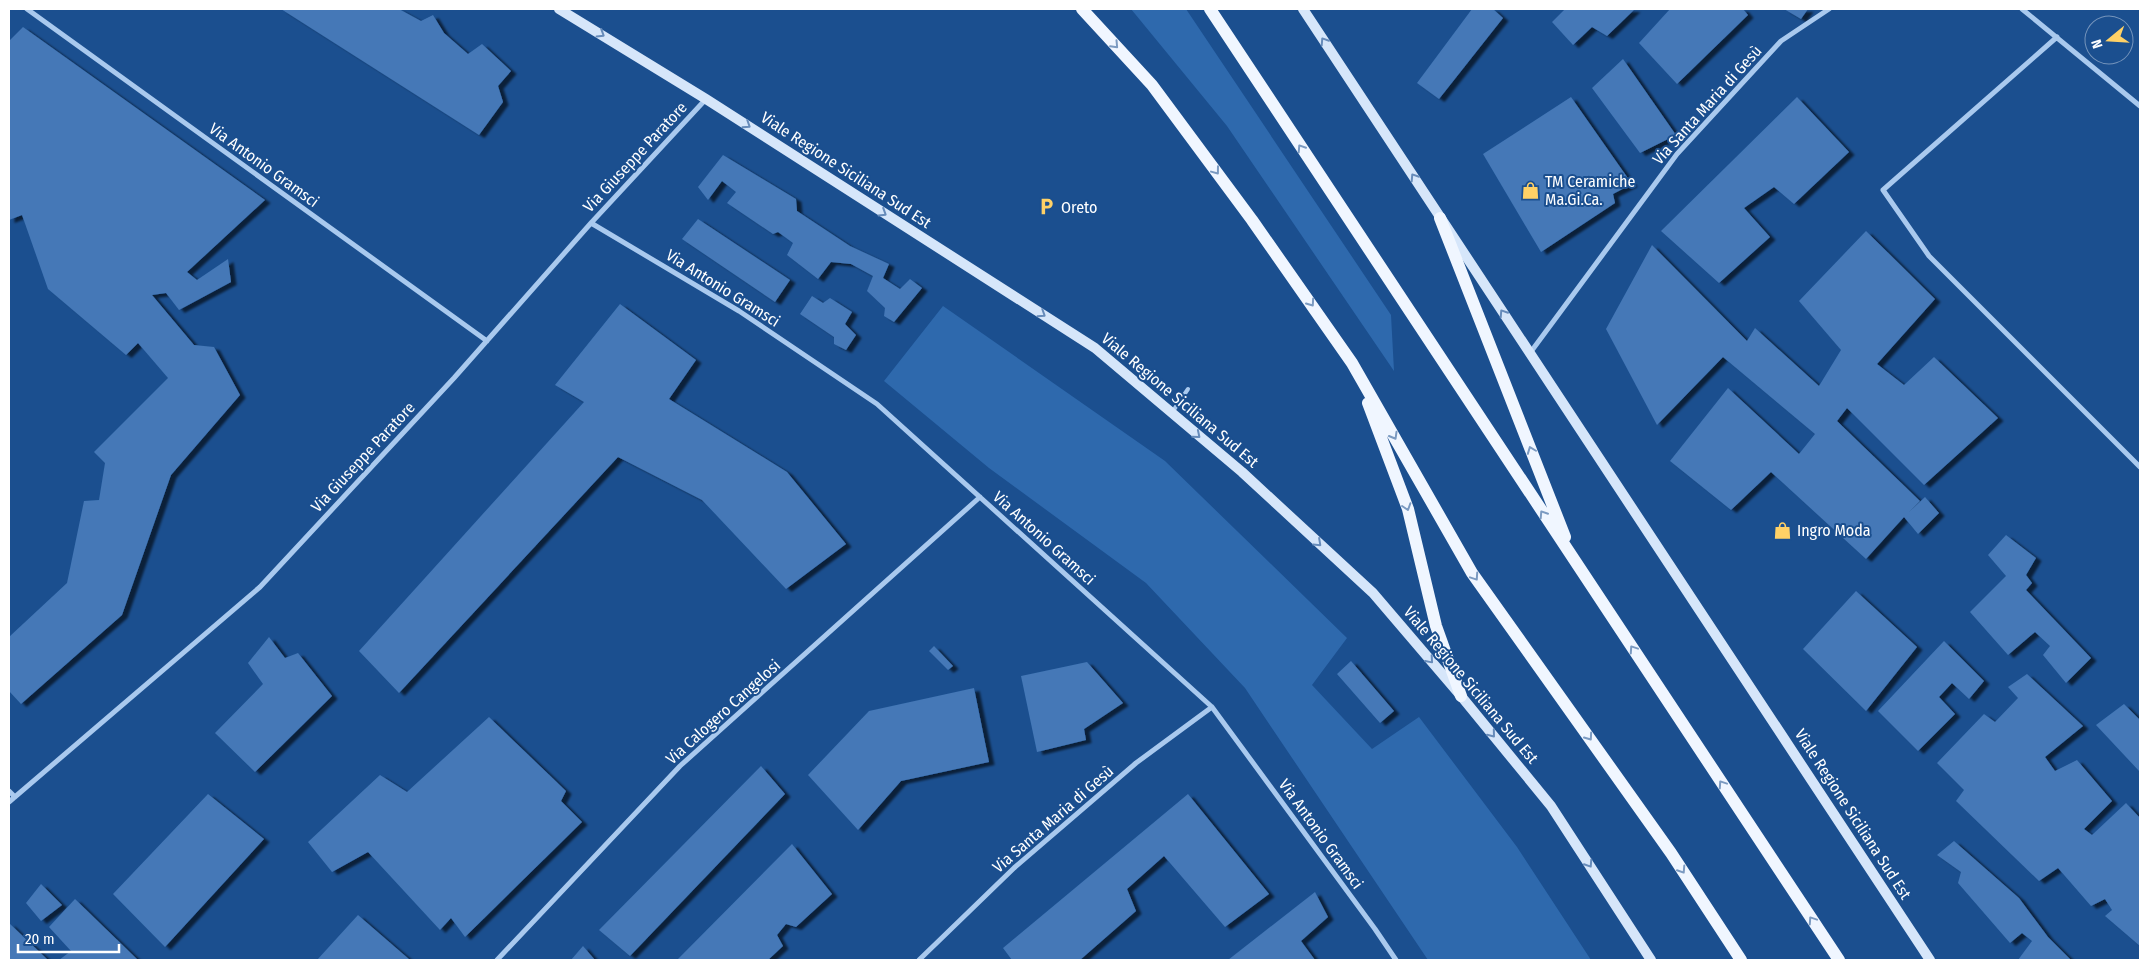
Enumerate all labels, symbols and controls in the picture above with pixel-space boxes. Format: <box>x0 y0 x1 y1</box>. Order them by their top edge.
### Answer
north arrow <box>2084 15 2134 65</box>
one-way arrow <box>595 28 604 38</box>
text: N <box>2088 37 2106 50</box>
one-way arrow <box>1321 38 1331 47</box>
one-way arrow <box>1109 39 1118 48</box>
street label: Via Santa Maria di Gesù <box>1648 42 1766 168</box>
street label: Via Giuseppe Paratore <box>579 98 691 216</box>
street label: Viale Regione Siciliana Sud Est <box>757 108 935 233</box>
street label: Via Antonio Gramsci <box>206 119 322 211</box>
one-way arrow <box>741 119 750 129</box>
one-way arrow <box>1298 144 1308 153</box>
one-way arrow <box>1210 165 1219 175</box>
place label: TM Ceramiche Ma.Gi.Ca. <box>1545 172 1635 209</box>
one-way arrow <box>1411 173 1420 183</box>
shop icon: TM Ceramiche Ma.Gi.Ca. <box>1521 180 1541 200</box>
parking icon: Oreto <box>1037 197 1057 217</box>
place label: Oreto <box>1061 198 1098 217</box>
one-way arrow <box>878 207 887 217</box>
street label: Via Antonio Gramsci <box>663 245 783 331</box>
one-way arrow <box>1305 298 1314 307</box>
one-way arrow <box>1036 307 1045 317</box>
one-way arrow <box>1500 309 1509 319</box>
street label: Viale Regione Siciliana Sud Est <box>1098 329 1263 472</box>
street label: Via Giuseppe Paratore <box>307 398 419 516</box>
one-way arrow <box>1191 429 1200 437</box>
one-way arrow <box>1387 430 1397 439</box>
one-way arrow <box>1527 446 1537 455</box>
street label: Via Antonio Gramsci <box>989 487 1099 589</box>
one-way arrow <box>1401 502 1411 510</box>
one-way arrow <box>1540 510 1549 519</box>
shop icon: Ingro Moda <box>1773 520 1793 540</box>
place label: Ingro Moda <box>1797 521 1871 540</box>
one-way arrow <box>1313 537 1322 546</box>
one-way arrow <box>1469 571 1478 580</box>
street label: Viale Regione Siciliana Sud Est <box>1400 603 1543 768</box>
one-way arrow <box>1629 645 1639 654</box>
one-way arrow <box>1425 655 1434 664</box>
street label: Via Calogero Cangelosi <box>662 656 784 768</box>
street label: Viale Regione Siciliana Sud Est <box>1791 725 1916 903</box>
one-way arrow <box>1487 728 1495 737</box>
one-way arrow <box>1583 731 1592 741</box>
street label: Via Santa Maria di Gesù <box>989 761 1117 877</box>
street label: Via Antonio Gramsci <box>1275 776 1367 892</box>
one-way arrow <box>1719 781 1729 790</box>
one-way arrow <box>1583 859 1592 868</box>
one-way arrow <box>1676 865 1685 874</box>
one-way arrow <box>1809 916 1819 925</box>
scale bar <box>18 922 119 954</box>
text: 20 m <box>25 930 55 948</box>

